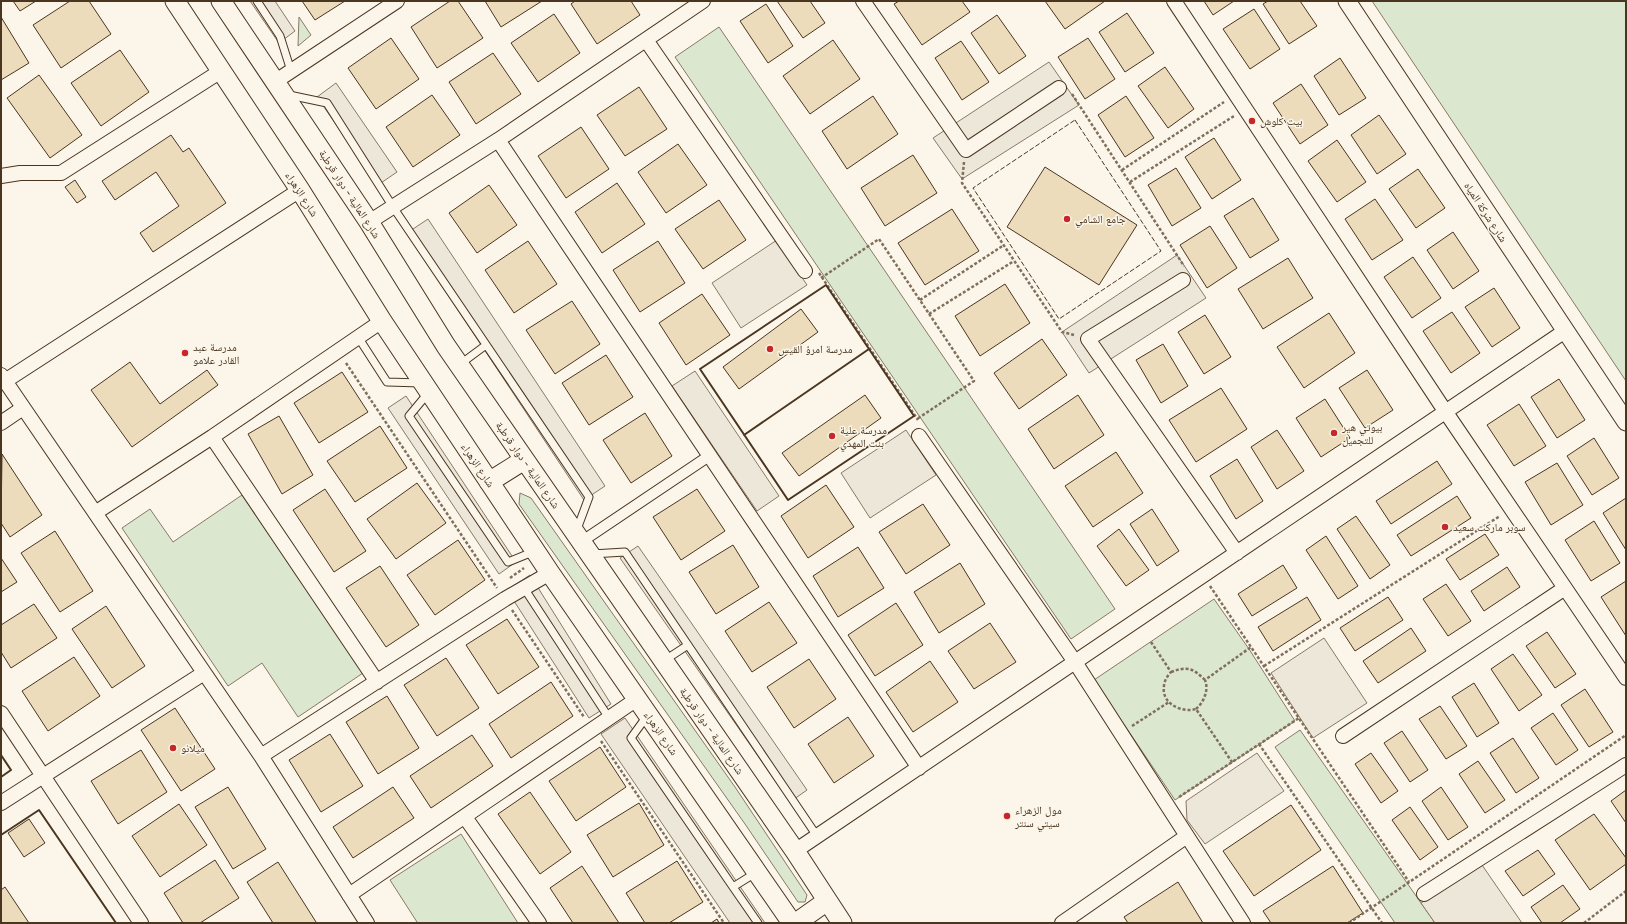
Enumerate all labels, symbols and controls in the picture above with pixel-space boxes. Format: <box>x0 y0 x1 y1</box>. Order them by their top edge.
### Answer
place label: بيت كلوش <box>1260 114 1303 128</box>
marker: بيت كلوش <box>1247 116 1257 126</box>
street label: شارع المالية - دوار قرطبة <box>316 147 384 241</box>
street label: شارع الزهراء <box>282 169 322 219</box>
street label: شارع شركة المياه <box>1461 179 1511 245</box>
place label: جامع الشامي <box>1075 212 1126 228</box>
marker: جامع الشامي <box>1062 214 1072 224</box>
place label: مدرسة عبد القادر علامو <box>193 340 239 367</box>
place label: مدرسة امرؤ القيس <box>778 342 852 356</box>
marker: مدرسة امرؤ القيس <box>765 344 775 354</box>
marker: مدرسة عبد القادر علامو <box>180 348 190 358</box>
street label: شارع المالية - دوار قرطبة <box>493 419 563 511</box>
place label: بيوتي هير للتجميل <box>1341 420 1383 447</box>
place label: مدرسة علية بنت المهدي <box>840 423 887 452</box>
marker: بيوتي هير للتجميل <box>1329 428 1339 438</box>
marker: مدرسة علية بنت المهدي <box>827 431 837 441</box>
street label: شارع الزهراء <box>458 440 498 490</box>
place label: سوبر ماركت سعيد <box>1453 520 1526 534</box>
marker: سوبر ماركت سعيد <box>1440 522 1450 532</box>
street label: شارع المالية - دوار قرطبة <box>677 685 747 777</box>
street label: شارع الزهراء <box>641 708 681 758</box>
place label: ميلانو <box>181 741 205 755</box>
marker: ميلانو <box>168 743 178 753</box>
place label: مول الزهراء سيتي سنتر <box>1014 803 1062 832</box>
marker: مول الزهراء سيتي سنتر <box>1002 811 1012 821</box>

